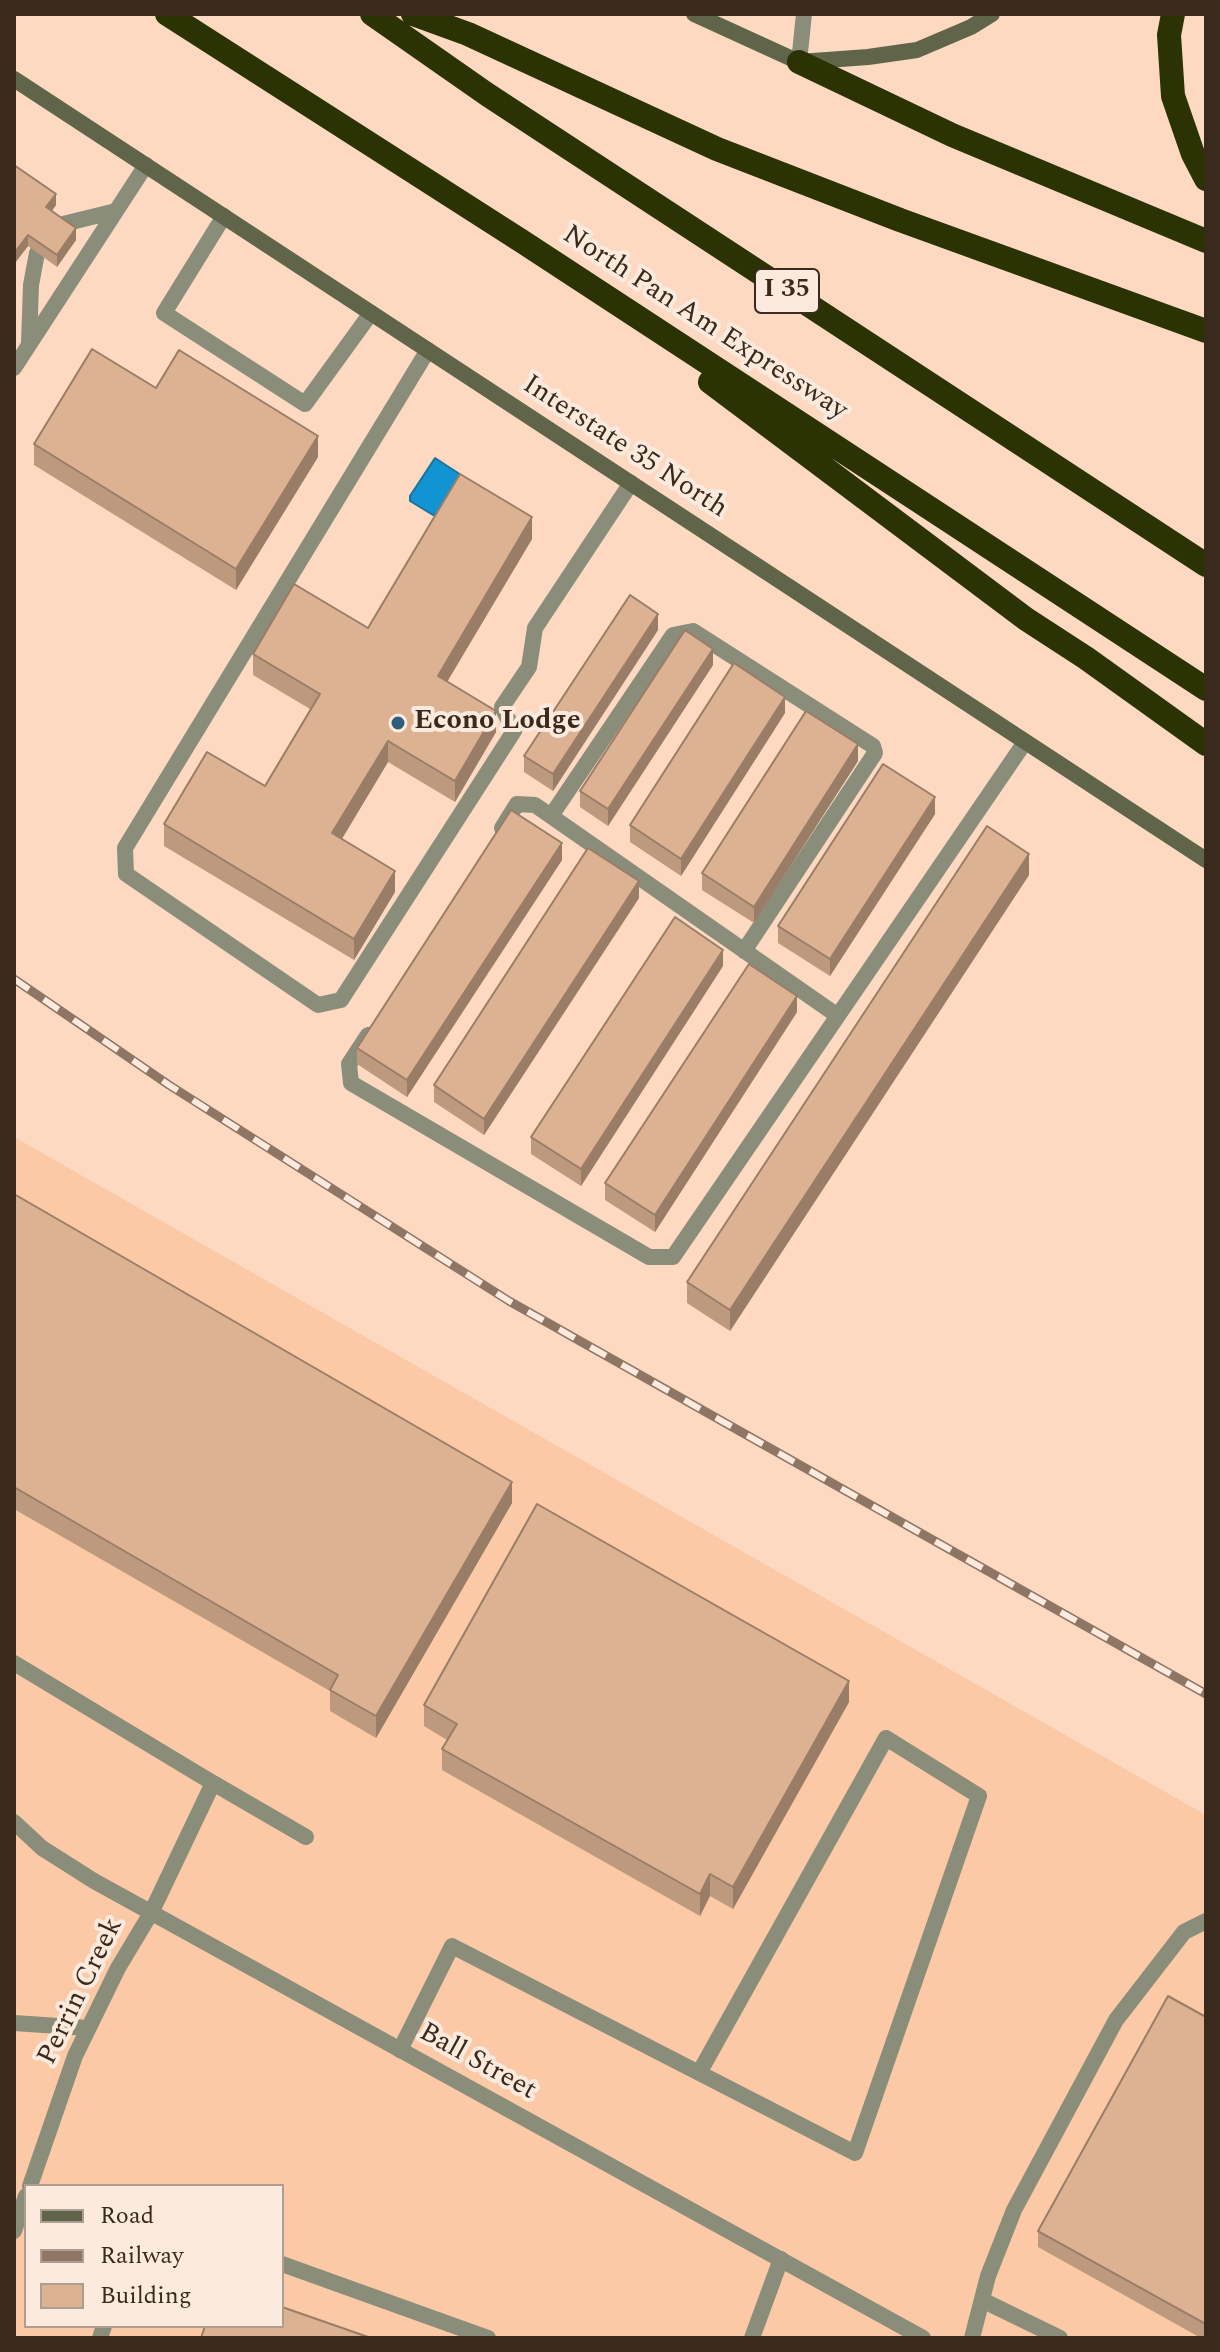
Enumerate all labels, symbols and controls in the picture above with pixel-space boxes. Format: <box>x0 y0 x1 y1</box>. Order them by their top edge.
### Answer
street label: North Pan Am Expressway <box>555 219 853 429</box>
road number: I 35 <box>755 269 819 313</box>
street label: Interstate 35 North <box>515 369 733 527</box>
place label: Econo Lodge <box>414 706 581 740</box>
marker: Econo Lodge <box>389 714 407 732</box>
street label: Perrin Creek <box>32 1913 132 2071</box>
street label: Ball Street <box>412 2017 542 2109</box>
legend <box>24 2184 284 2328</box>
text: Road <box>100 2198 154 2234</box>
text: Railway <box>100 2238 184 2274</box>
text: Building <box>100 2278 192 2314</box>

